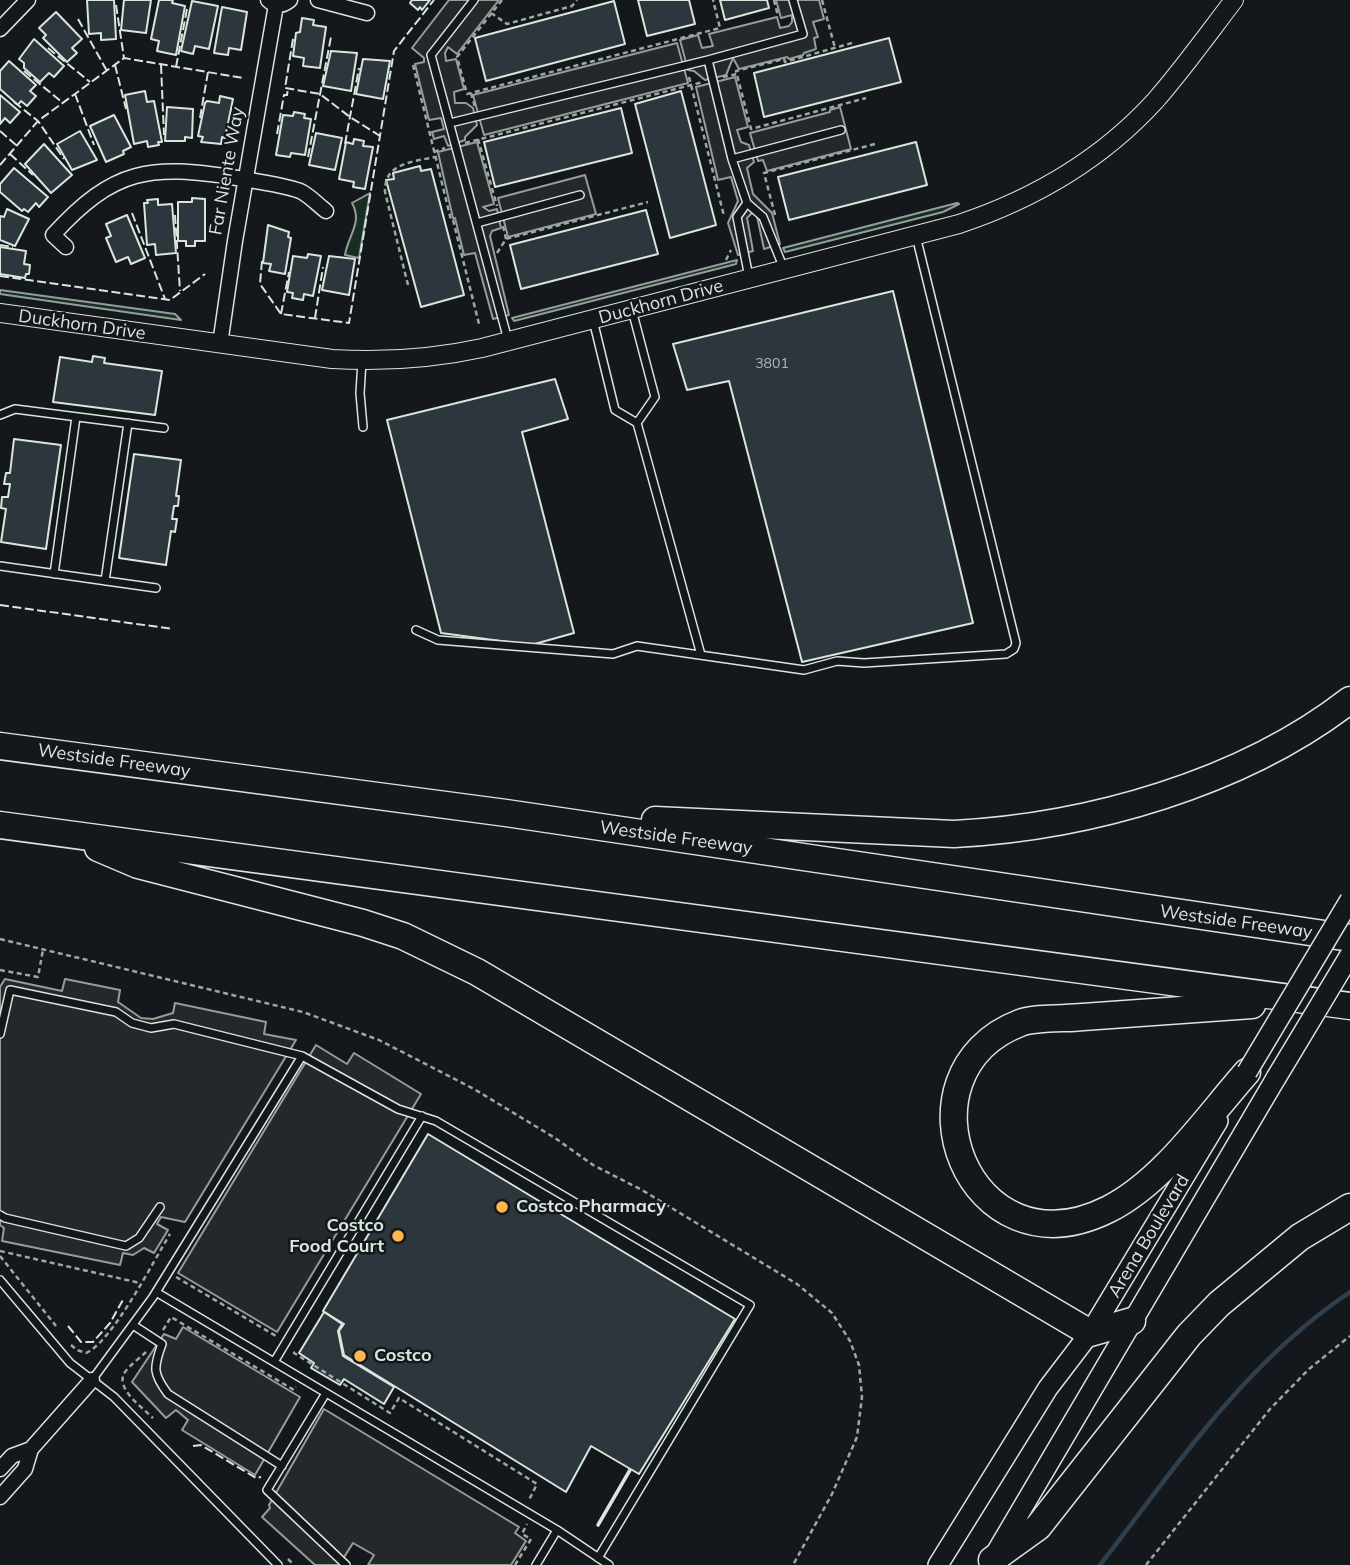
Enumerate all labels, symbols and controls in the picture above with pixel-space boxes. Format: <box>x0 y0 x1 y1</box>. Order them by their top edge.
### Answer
street label: Far Niente Way <box>205 105 249 237</box>
street label: Duckhorn Drive <box>596 275 726 329</box>
street label: Duckhorn Drive <box>17 305 147 345</box>
house number: 3801 <box>755 356 789 372</box>
street label: Westside Freeway <box>36 740 192 782</box>
street label: Westside Freeway <box>598 817 754 859</box>
street label: Westside Freeway <box>1158 901 1314 943</box>
street label: Arena Boulevard <box>1104 1171 1194 1301</box>
place label: Costco Pharmacy <box>516 1196 666 1218</box>
marker: Costco Pharmacy <box>494 1199 510 1215</box>
place label: Costco Food Court <box>289 1215 384 1258</box>
marker: Costco Food Court <box>390 1228 406 1244</box>
place label: Costco <box>374 1345 432 1367</box>
marker: Costco <box>352 1348 368 1364</box>

